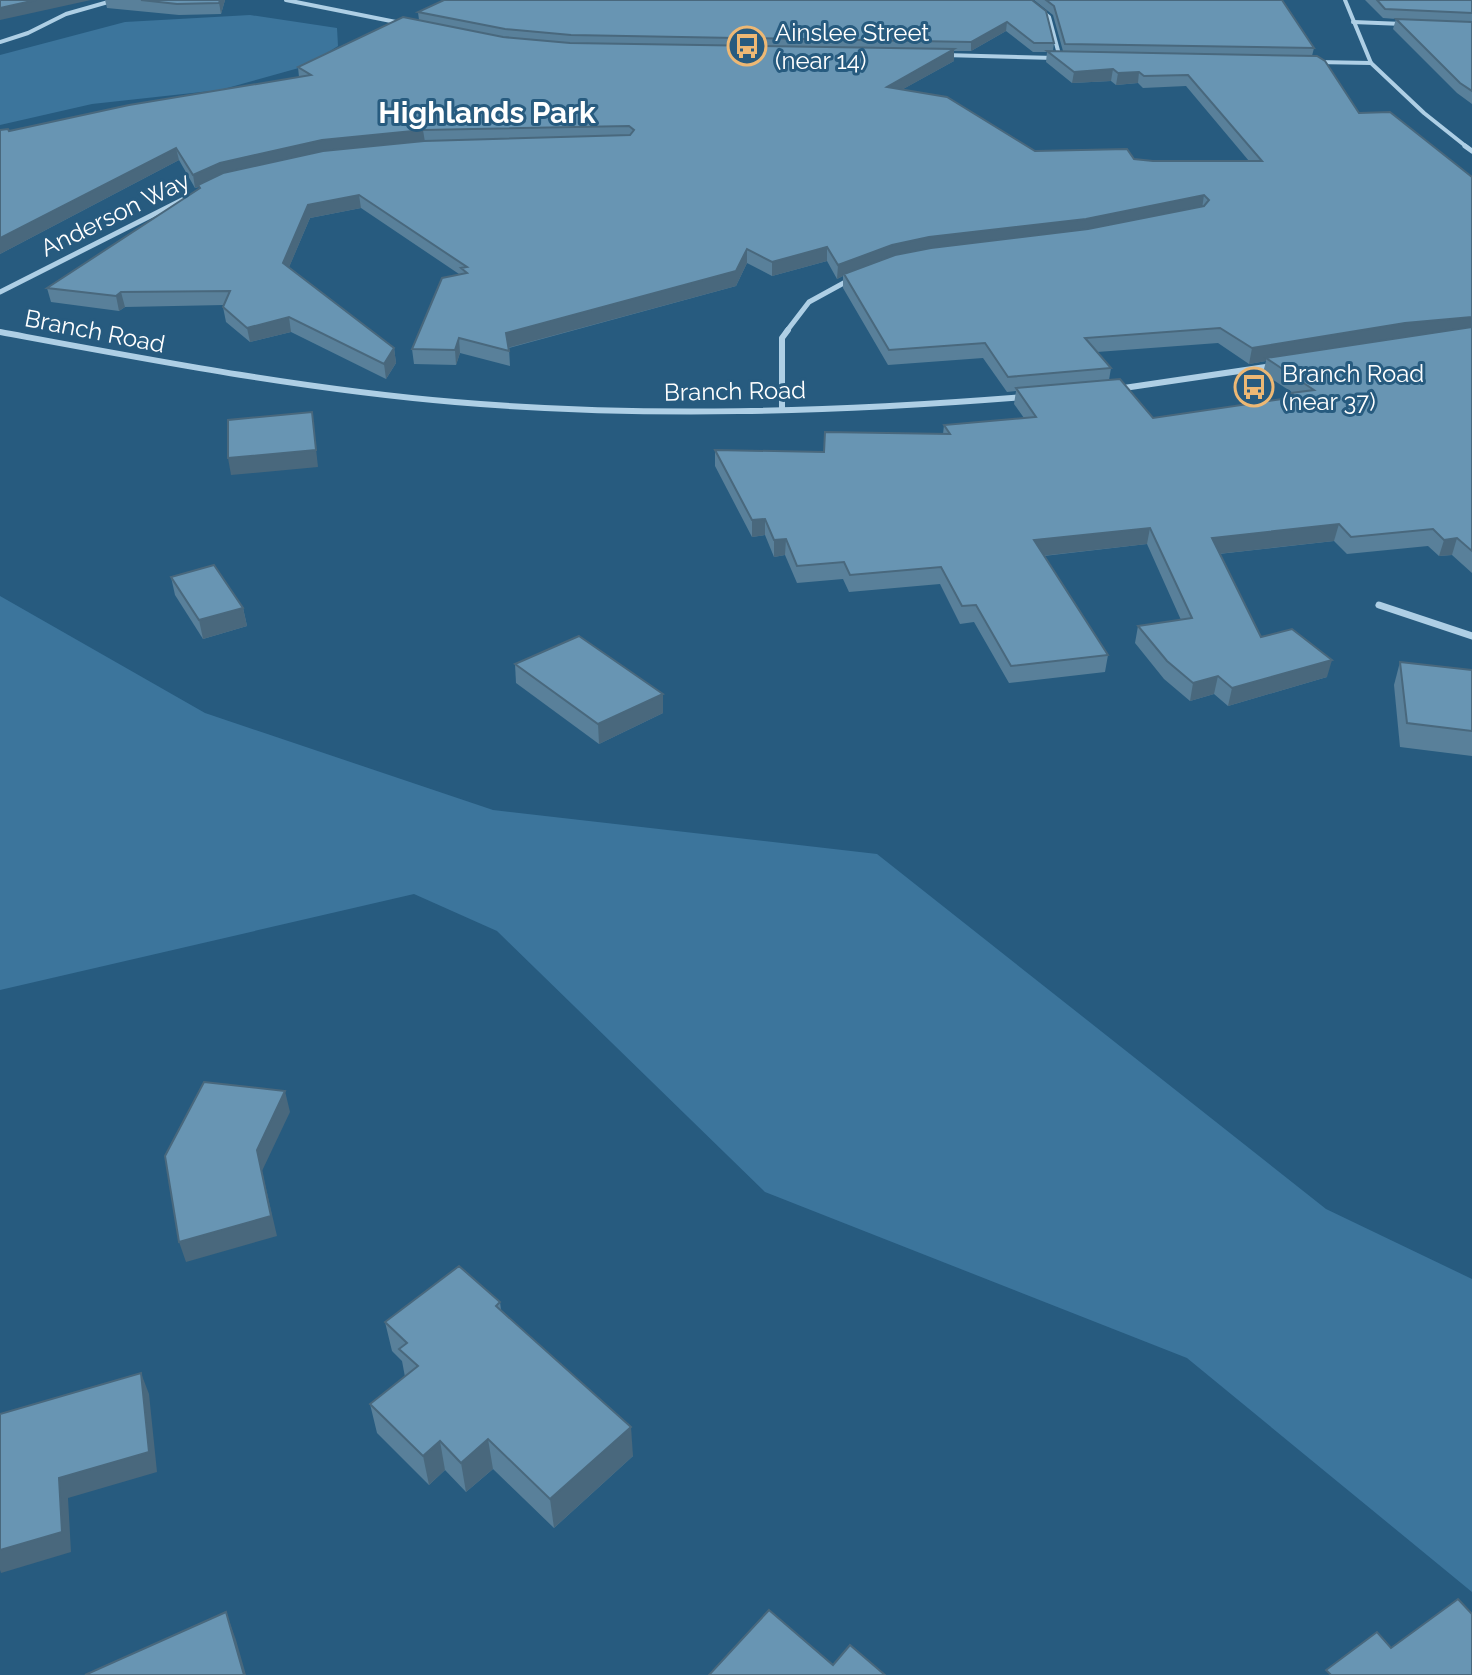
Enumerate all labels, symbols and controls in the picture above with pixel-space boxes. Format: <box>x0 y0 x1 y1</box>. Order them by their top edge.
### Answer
place label: Ainslee Street (near 14) <box>775 18 929 75</box>
bus stop icon: Ainslee Street (near 14) <box>726 25 768 67</box>
district label: Highlands Park <box>378 95 596 130</box>
street label: Anderson Way <box>36 165 194 263</box>
street label: Branch Road <box>22 303 168 359</box>
place label: Branch Road (near 37) <box>1282 359 1424 416</box>
bus stop icon: Branch Road (near 37) <box>1233 366 1275 408</box>
street label: Branch Road <box>664 375 806 407</box>

